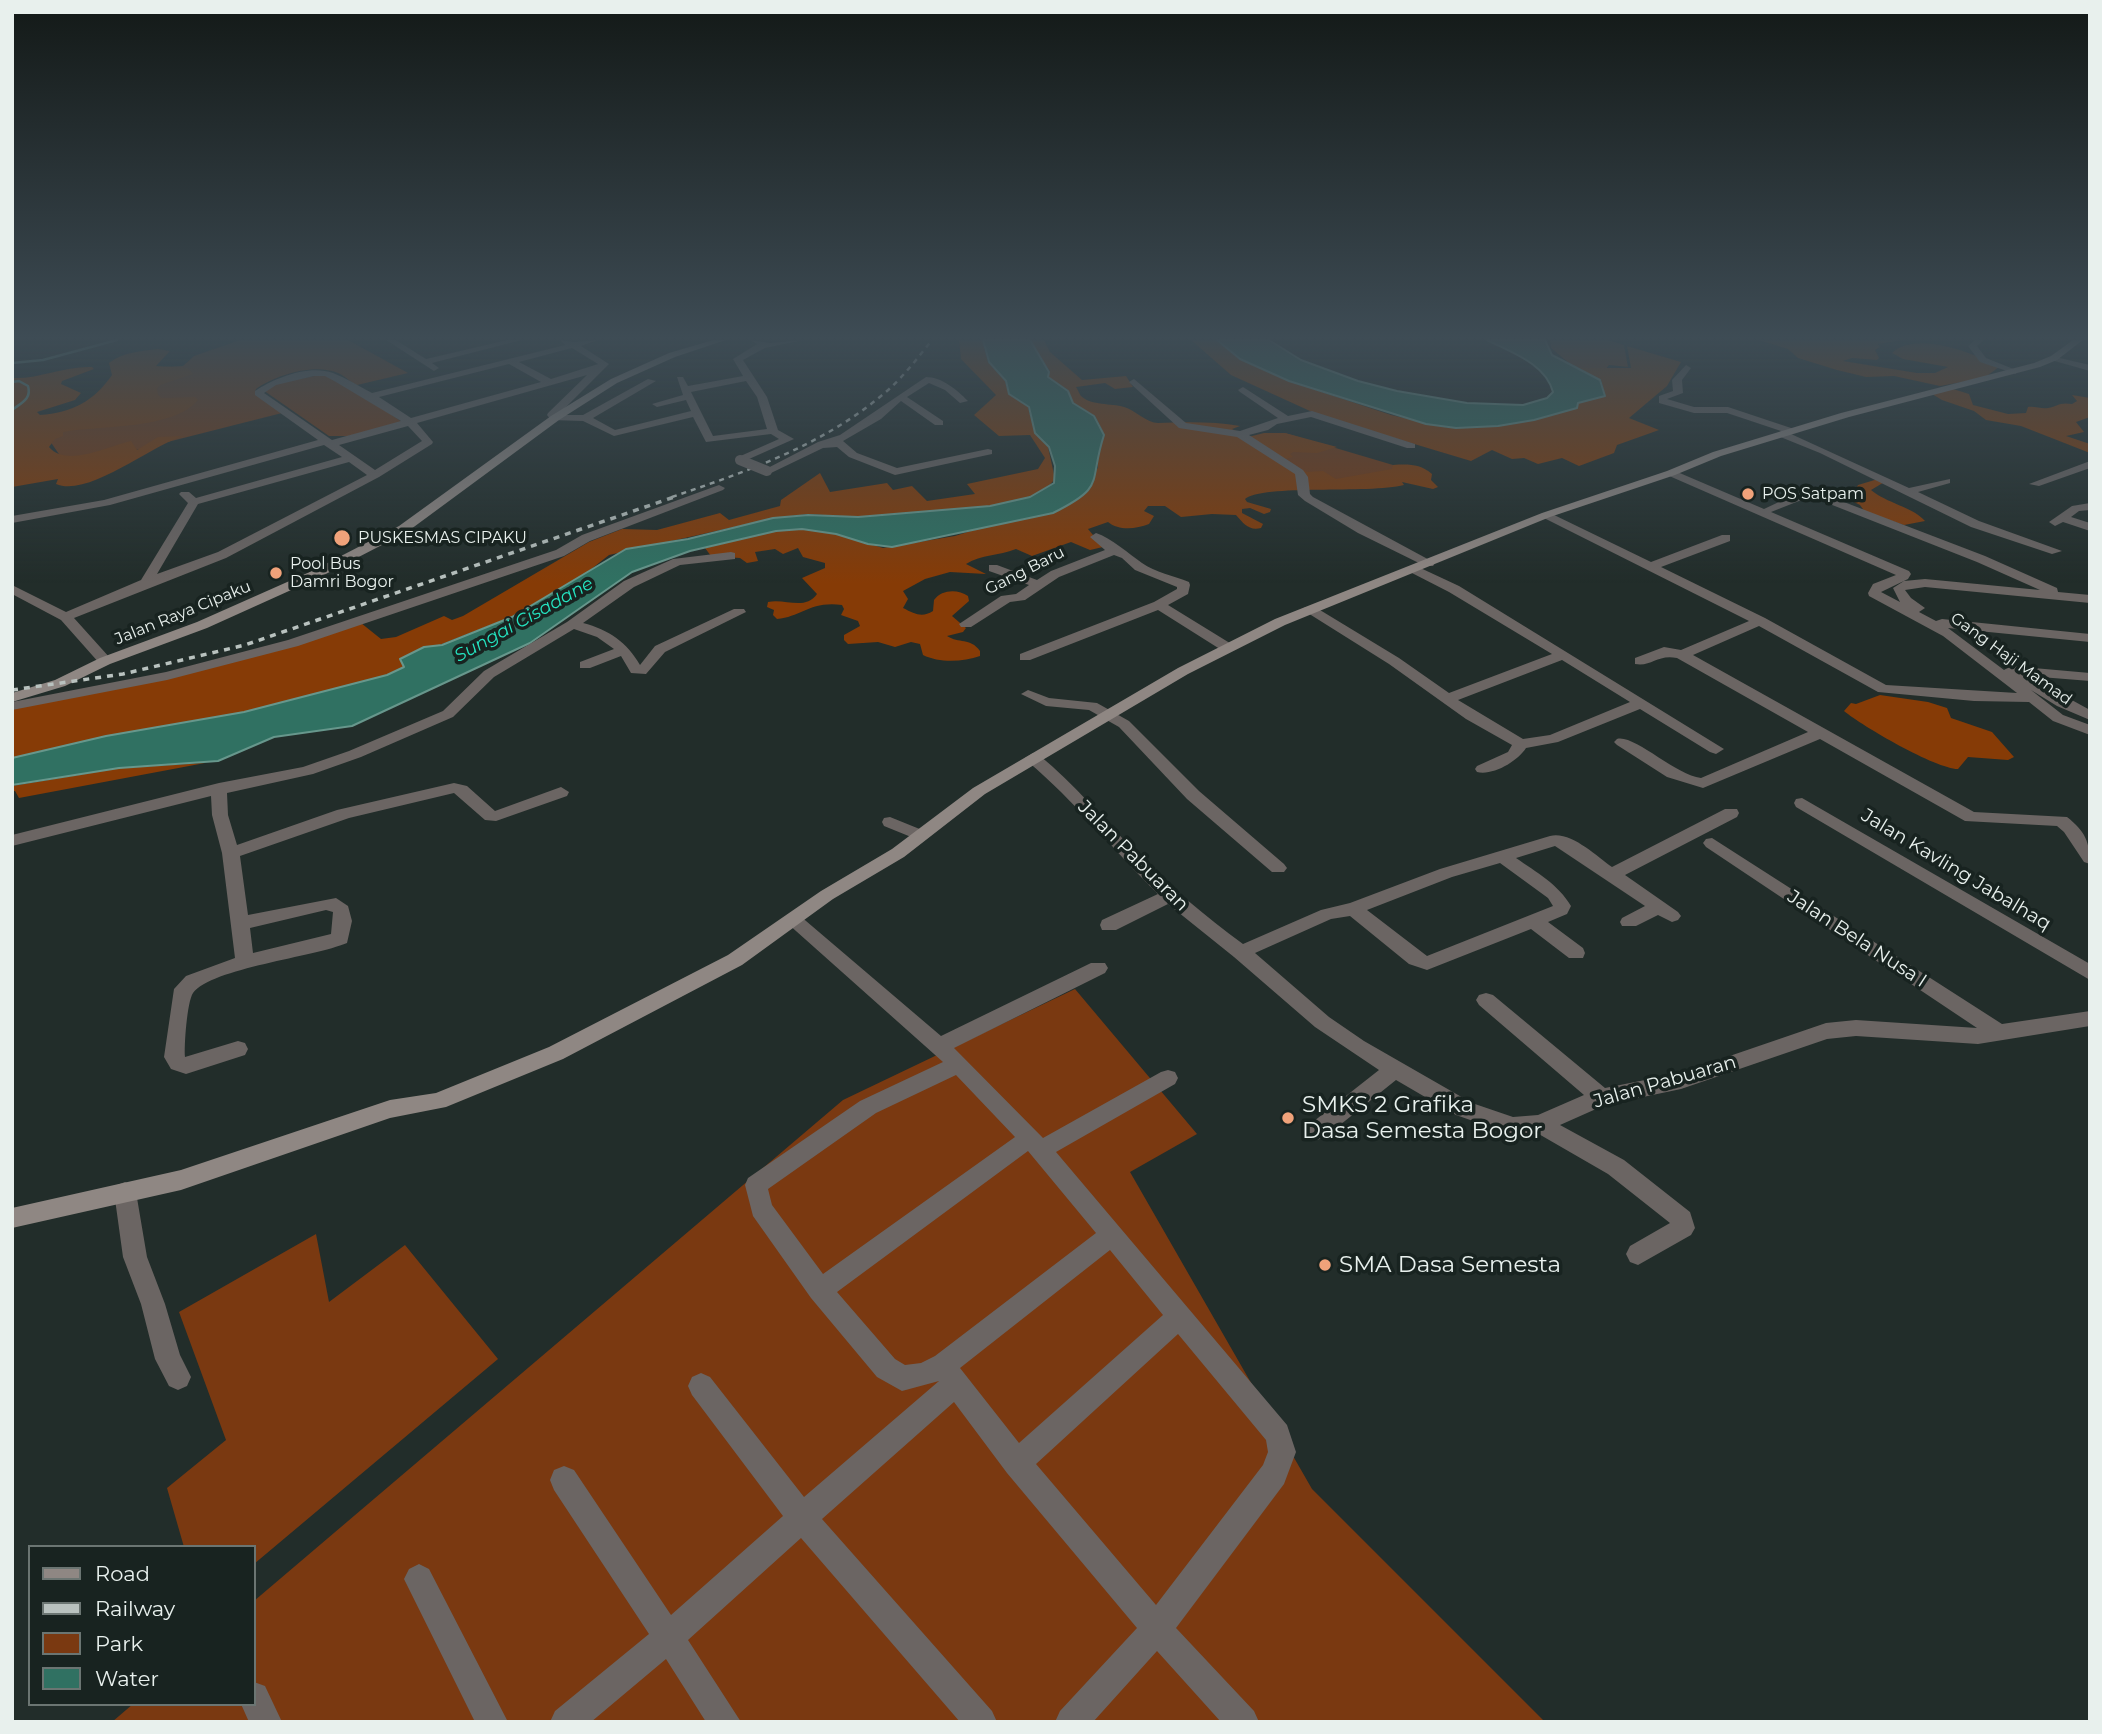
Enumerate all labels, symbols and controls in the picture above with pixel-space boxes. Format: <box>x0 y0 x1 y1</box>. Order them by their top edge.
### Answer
place label: POS Satpam <box>1762 484 1864 504</box>
marker: POS Satpam <box>1740 486 1756 502</box>
marker: PUSKESMAS CIPAKU <box>332 528 352 548</box>
place label: PUSKESMAS CIPAKU <box>358 528 527 548</box>
street label: Gang Baru <box>982 543 1068 599</box>
place label: Pool Bus Damri Bogor <box>290 554 394 592</box>
marker: Pool Bus Damri Bogor <box>268 565 284 581</box>
water label: Sungai Cisadane <box>451 573 597 667</box>
street label: Jalan Raya Cipaku <box>112 577 254 649</box>
street label: Gang Haji Mamad <box>1947 609 2075 709</box>
street label: Jalan Pabuaran <box>1073 796 1193 916</box>
street label: Jalan Kavling Jabalhaq <box>1857 804 2055 936</box>
street label: Jalan Bela Nusa I <box>1783 885 1931 993</box>
street label: Jalan Pabuaran <box>1591 1051 1739 1113</box>
place label: SMKS 2 Grafika Dasa Semesta Bogor <box>1302 1091 1543 1145</box>
marker: SMKS 2 Grafika Dasa Semesta Bogor <box>1280 1110 1296 1126</box>
place label: SMA Dasa Semesta <box>1339 1251 1561 1279</box>
marker: SMA Dasa Semesta <box>1317 1257 1333 1273</box>
legend <box>28 1545 256 1706</box>
text: Road <box>95 1561 150 1586</box>
text: Railway <box>95 1596 175 1621</box>
text: Park <box>95 1631 143 1656</box>
text: Water <box>95 1666 159 1691</box>

